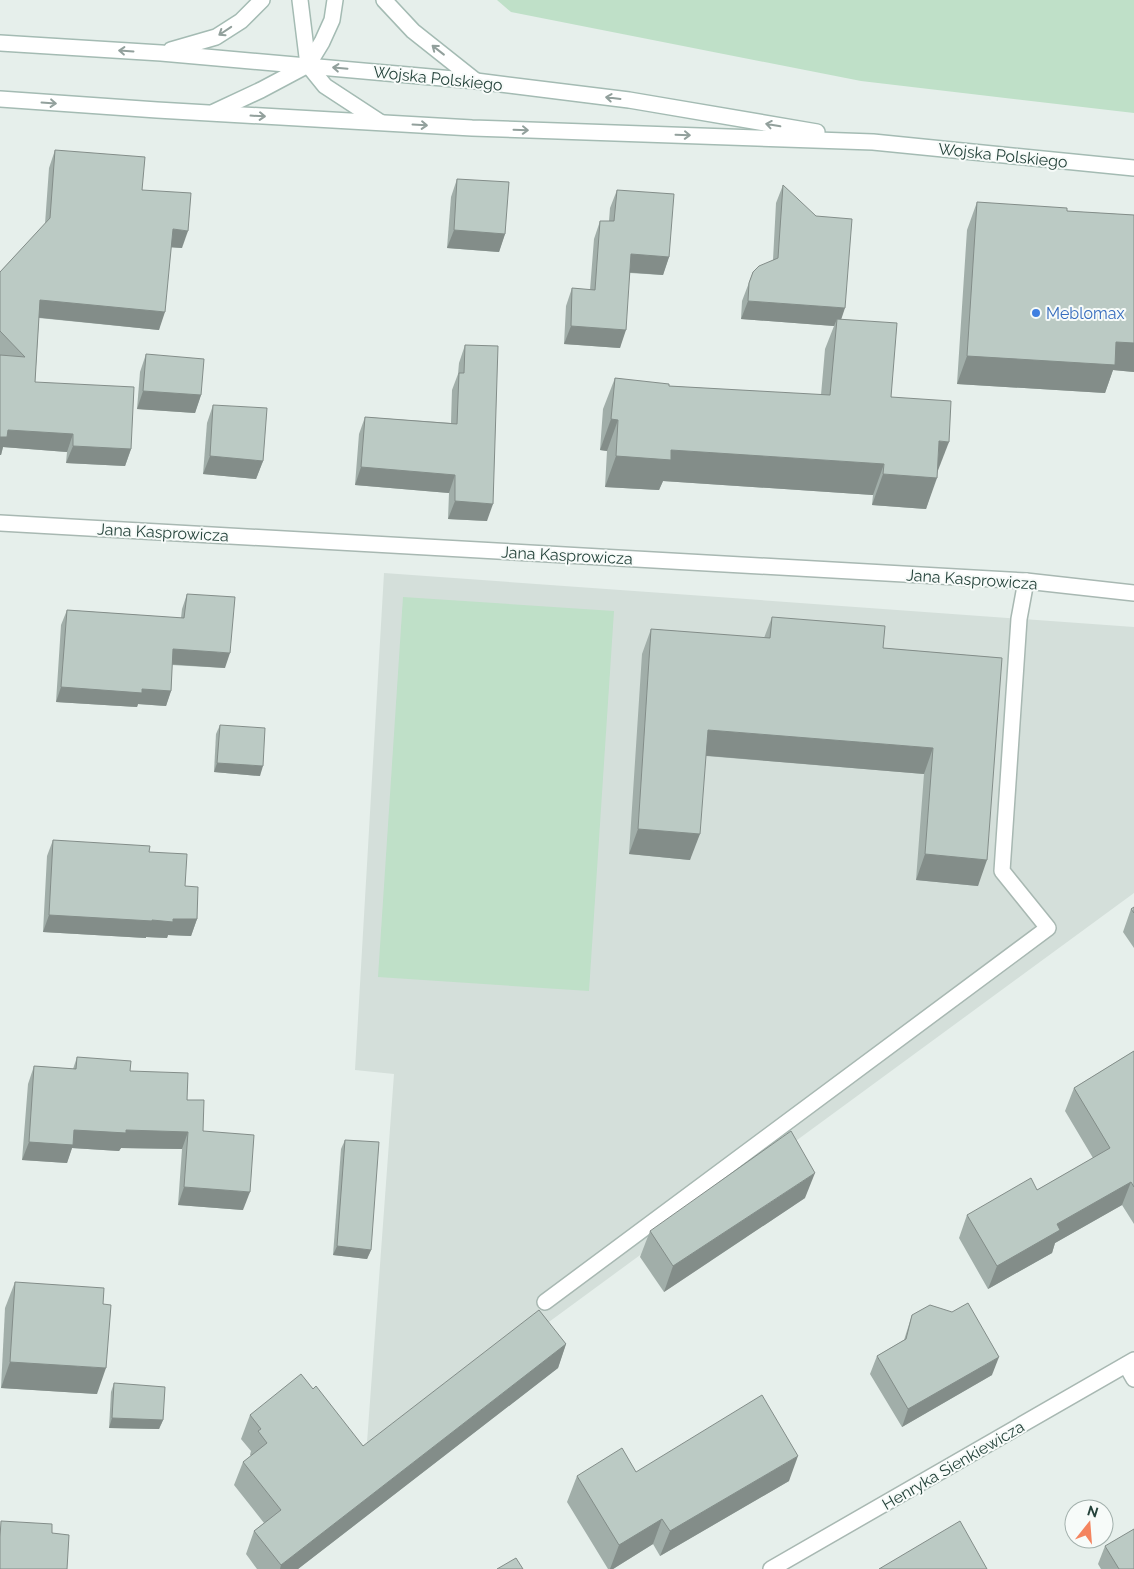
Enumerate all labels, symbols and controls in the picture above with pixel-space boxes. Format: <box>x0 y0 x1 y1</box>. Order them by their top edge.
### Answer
one-way arrow <box>218 26 232 36</box>
one-way arrow <box>431 45 444 56</box>
one-way arrow <box>118 46 134 55</box>
street label: Wojska Polskiego <box>372 62 504 95</box>
one-way arrow <box>332 63 348 73</box>
one-way arrow <box>605 93 621 103</box>
one-way arrow <box>40 98 56 107</box>
one-way arrow <box>250 111 266 120</box>
one-way arrow <box>765 119 781 129</box>
one-way arrow <box>412 121 428 130</box>
one-way arrow <box>513 125 529 134</box>
one-way arrow <box>675 131 691 140</box>
street label: Wojska Polskiego <box>937 139 1069 172</box>
place label: Meblomax <box>1046 304 1125 323</box>
marker: Meblomax <box>1030 307 1042 319</box>
street label: Jana Kasprowicza <box>97 520 229 545</box>
street label: Jana Kasprowicza <box>501 543 633 568</box>
street label: Jana Kasprowicza <box>906 565 1038 594</box>
street label: Henryka Sienkiewicza <box>879 1417 1028 1514</box>
north arrow <box>1064 1499 1114 1549</box>
text: N <box>1085 1502 1100 1521</box>

